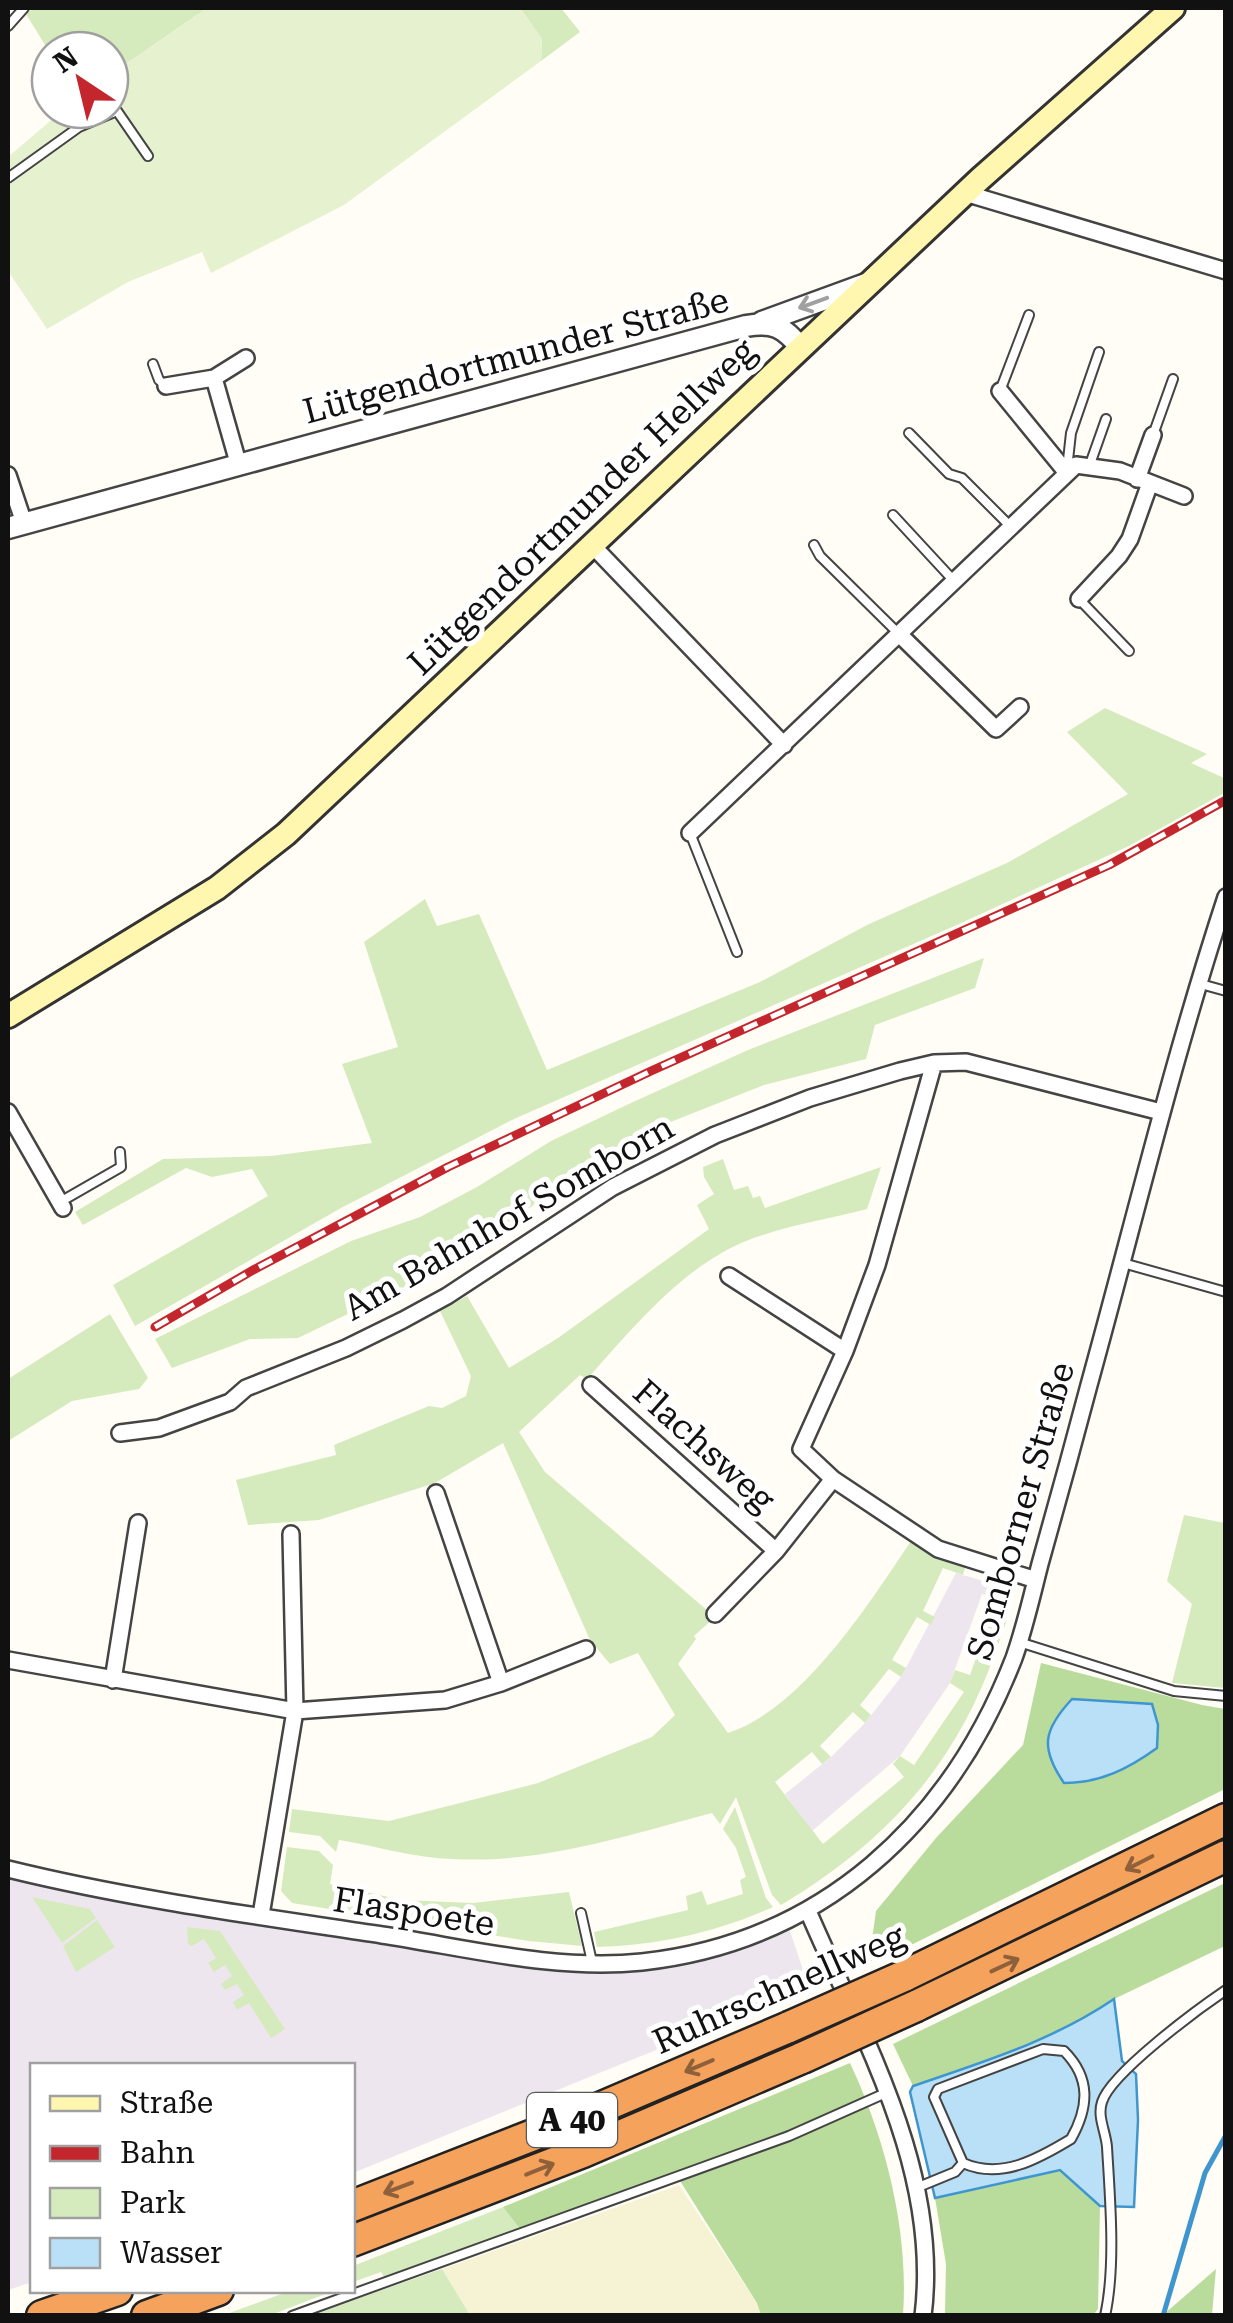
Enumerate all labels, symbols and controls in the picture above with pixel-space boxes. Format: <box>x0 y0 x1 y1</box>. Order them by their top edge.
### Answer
north arrow <box>30 30 130 130</box>
text: N <box>48 40 84 80</box>
street label: Lütgendortmunder Straße <box>299 279 733 433</box>
one-way arrow <box>799 295 830 313</box>
street label: Lütgendortmunder Hellweg <box>400 330 764 684</box>
street label: Am Bahnhof Somborn <box>337 1107 681 1329</box>
street label: Somborner Straße <box>959 1358 1083 1664</box>
street label: Flachsweg <box>625 1372 783 1520</box>
one-way arrow <box>1124 1854 1154 1873</box>
street label: Flaspoete <box>330 1879 498 1945</box>
street label: Ruhrschnellweg <box>647 1915 911 2063</box>
one-way arrow <box>989 1955 1019 1974</box>
one-way arrow <box>684 2058 715 2076</box>
legend <box>30 2063 355 2293</box>
text: Straße <box>120 2085 213 2120</box>
road number: A 40 <box>527 2093 617 2147</box>
text: Bahn <box>120 2135 195 2170</box>
one-way arrow <box>524 2158 554 2176</box>
one-way arrow <box>383 2181 414 2199</box>
text: Park <box>120 2185 186 2220</box>
text: Wasser <box>120 2235 222 2270</box>

